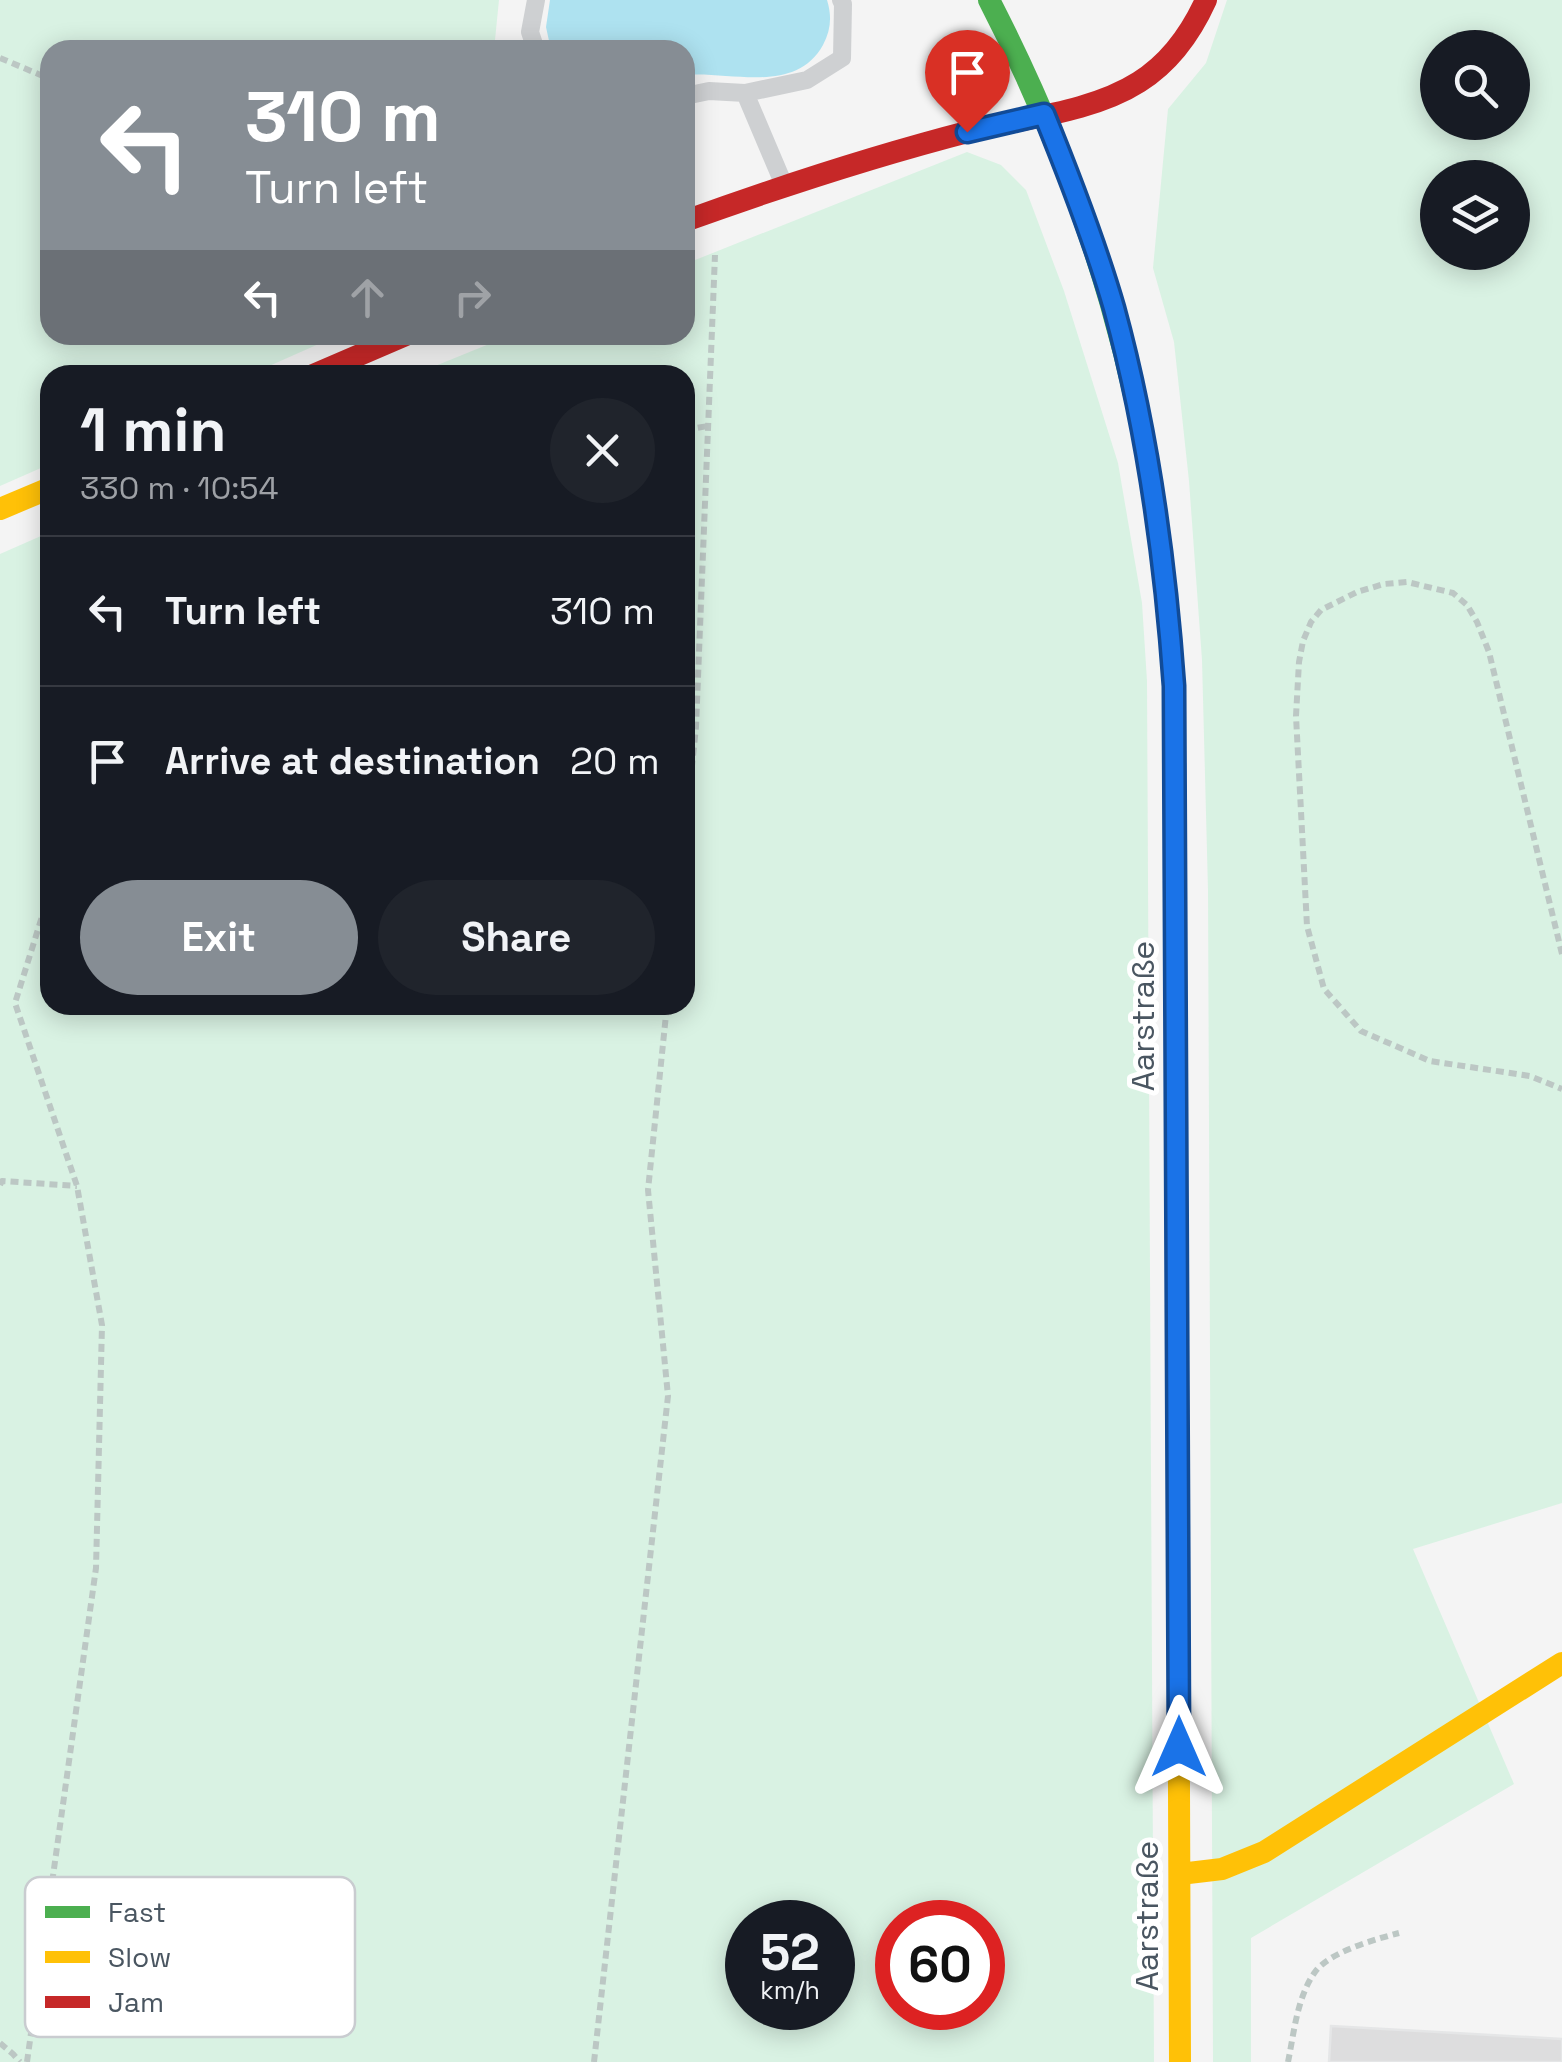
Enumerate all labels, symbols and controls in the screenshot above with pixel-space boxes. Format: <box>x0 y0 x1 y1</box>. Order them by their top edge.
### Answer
pin <box>925 30 1010 133</box>
map controls <box>1420 30 1530 270</box>
button: search <box>1420 30 1530 140</box>
icon: arrive <box>940 45 995 100</box>
text: 310 m <box>245 72 441 161</box>
icon: left <box>80 80 210 210</box>
text: Turn left <box>245 159 428 216</box>
button: layers <box>1420 160 1530 270</box>
icon: left <box>235 270 290 325</box>
icon: ahead <box>340 270 395 325</box>
icon: right <box>445 270 500 325</box>
text: 1 min <box>80 392 227 469</box>
button: close <box>550 398 655 503</box>
text: 330 m · 10:54 <box>80 468 279 508</box>
icon: left <box>80 584 135 639</box>
text: Turn left <box>165 587 321 635</box>
text: 310 m <box>550 587 655 635</box>
icon: arrive <box>80 734 135 789</box>
text: Arrive at destination <box>165 737 540 785</box>
text: 20 m <box>570 737 660 785</box>
button: Exit <box>80 880 358 995</box>
button: Share <box>378 880 655 995</box>
street label: Aarstraße <box>1123 941 1163 1091</box>
position arrow <box>1127 1695 1231 1799</box>
street label: Aarstraße <box>1127 1841 1167 1991</box>
legend <box>25 1877 355 2037</box>
text: Fast <box>108 1894 166 1930</box>
speed limit sign: 60 <box>875 1900 1005 2030</box>
text: 52 <box>760 1921 820 1985</box>
text: Slow <box>108 1939 171 1975</box>
text: km/h <box>760 1974 820 2006</box>
text: Jam <box>108 1984 164 2020</box>

